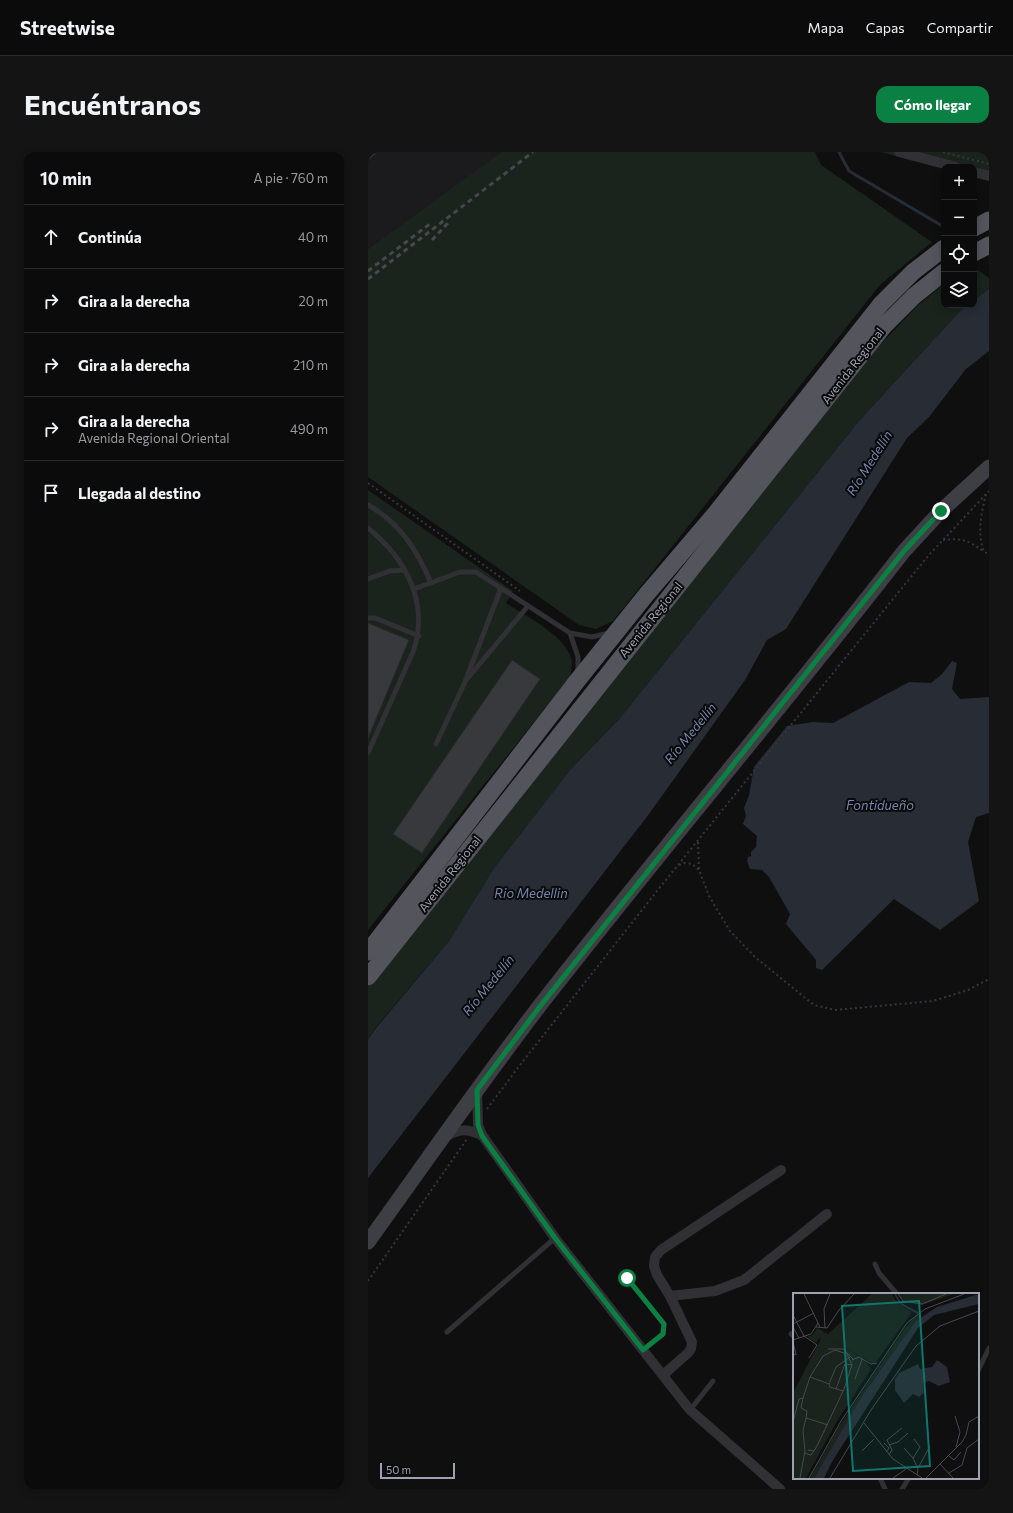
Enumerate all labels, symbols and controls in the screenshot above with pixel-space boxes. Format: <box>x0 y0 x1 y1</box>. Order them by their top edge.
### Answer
text: Streetwise <box>20 16 115 39</box>
text: Mapa <box>808 19 844 36</box>
text: Capas <box>866 19 905 36</box>
text: Compartir <box>927 19 993 36</box>
button: Cómo llegar <box>876 86 989 123</box>
text: Encuéntranos <box>24 87 201 121</box>
map controls <box>941 164 977 308</box>
button: + <box>941 164 977 200</box>
text: 10 min <box>40 168 92 189</box>
text: A pie · 760 m <box>254 170 328 186</box>
button: − <box>941 200 977 236</box>
icon: ahead <box>40 226 62 248</box>
text: Continúa <box>78 228 142 246</box>
text: 40 m <box>298 229 328 245</box>
button: locate <box>941 236 977 272</box>
button: layers <box>941 272 977 308</box>
icon: right <box>40 290 62 312</box>
text: Gira a la derecha <box>78 292 190 310</box>
text: 20 m <box>299 293 328 309</box>
street label: Avenida Regional <box>818 325 886 406</box>
icon: right <box>40 354 62 376</box>
text: Gira a la derecha <box>78 356 190 374</box>
text: 210 m <box>293 357 328 373</box>
text: Gira a la derecha <box>78 412 190 430</box>
icon: right <box>40 418 62 440</box>
text: 490 m <box>290 421 328 437</box>
water label: Río Medellín <box>843 428 895 498</box>
text: Avenida Regional Oriental <box>78 430 230 446</box>
icon: arrive <box>40 482 62 504</box>
text: Llegada al destino <box>78 484 201 502</box>
route end <box>932 502 950 520</box>
street label: Avenida Regional <box>616 579 685 660</box>
water label: Río Medellín <box>661 699 719 767</box>
water label: Fontidueño <box>846 797 914 813</box>
street label: Avenida Regional <box>415 833 483 914</box>
water label: Rio Medellin <box>494 885 568 901</box>
water label: Río Medellín <box>459 951 517 1019</box>
route start <box>618 1269 636 1287</box>
inset map <box>793 1293 979 1479</box>
scale bar <box>380 1461 455 1480</box>
text: 50 m <box>386 1463 411 1476</box>

